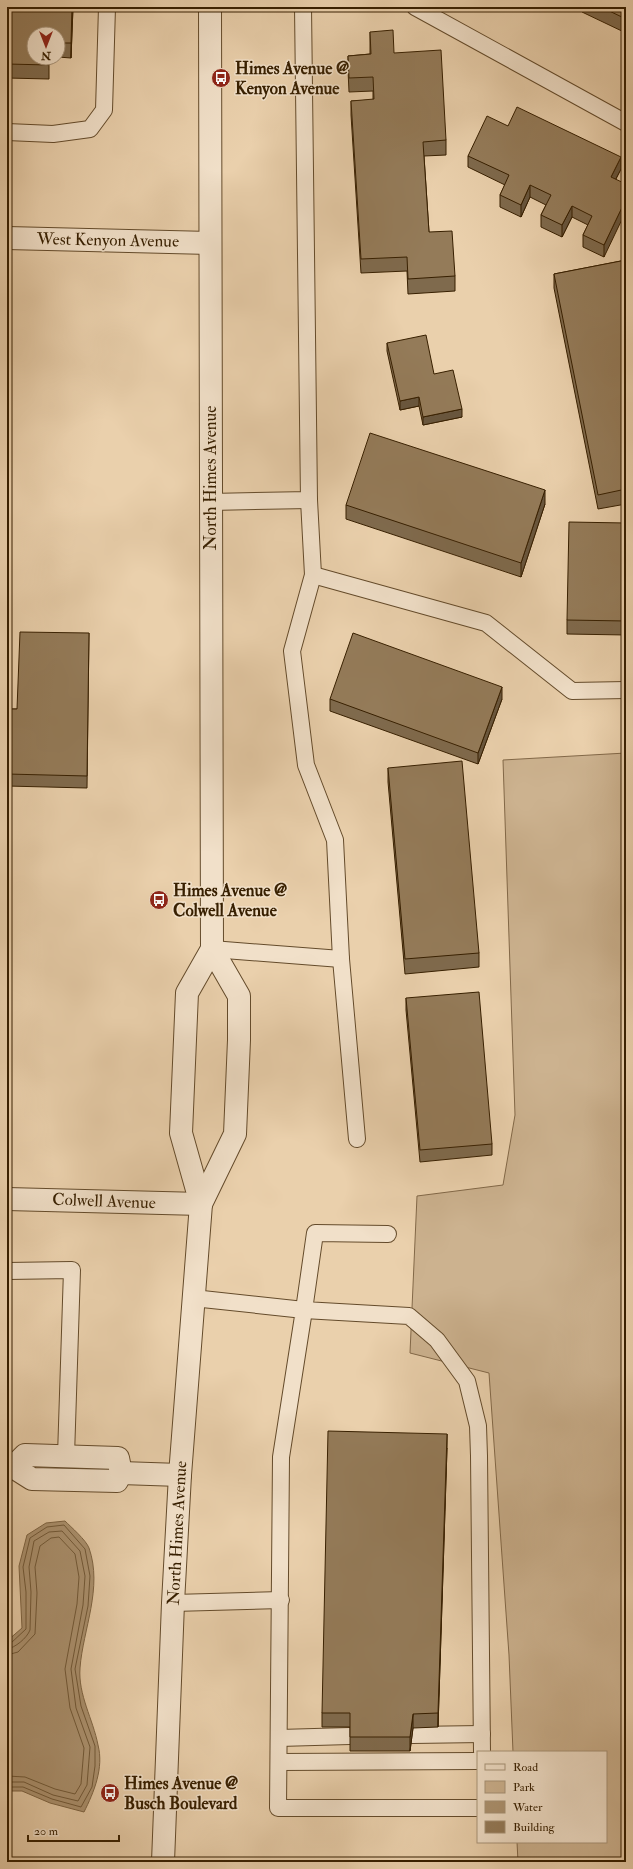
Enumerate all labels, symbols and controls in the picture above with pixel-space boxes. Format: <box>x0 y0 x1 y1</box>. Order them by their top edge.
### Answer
north arrow <box>26 26 66 66</box>
text: N <box>40 49 52 62</box>
place label: Himes Avenue @ Kenyon Avenue <box>235 58 349 100</box>
bus stop icon: Himes Avenue @ Kenyon Avenue <box>210 67 232 89</box>
street label: West Kenyon Avenue <box>36 228 179 253</box>
street label: North Himes Avenue <box>200 406 221 550</box>
place label: Himes Avenue @ Colwell Avenue <box>173 880 287 921</box>
bus stop icon: Himes Avenue @ Colwell Avenue <box>148 889 170 911</box>
street label: Colwell Avenue <box>52 1189 156 1213</box>
street label: North Himes Avenue <box>163 1460 191 1606</box>
legend <box>477 1751 607 1843</box>
text: Road <box>513 1760 538 1775</box>
place label: Himes Avenue @ Busch Boulevard <box>124 1773 238 1814</box>
text: Park <box>513 1780 535 1795</box>
bus stop icon: Himes Avenue @ Busch Boulevard <box>99 1782 121 1804</box>
text: Water <box>512 1800 543 1815</box>
scale bar <box>28 1817 119 1843</box>
text: Building <box>513 1820 556 1835</box>
text: 20 m <box>34 1824 59 1839</box>

